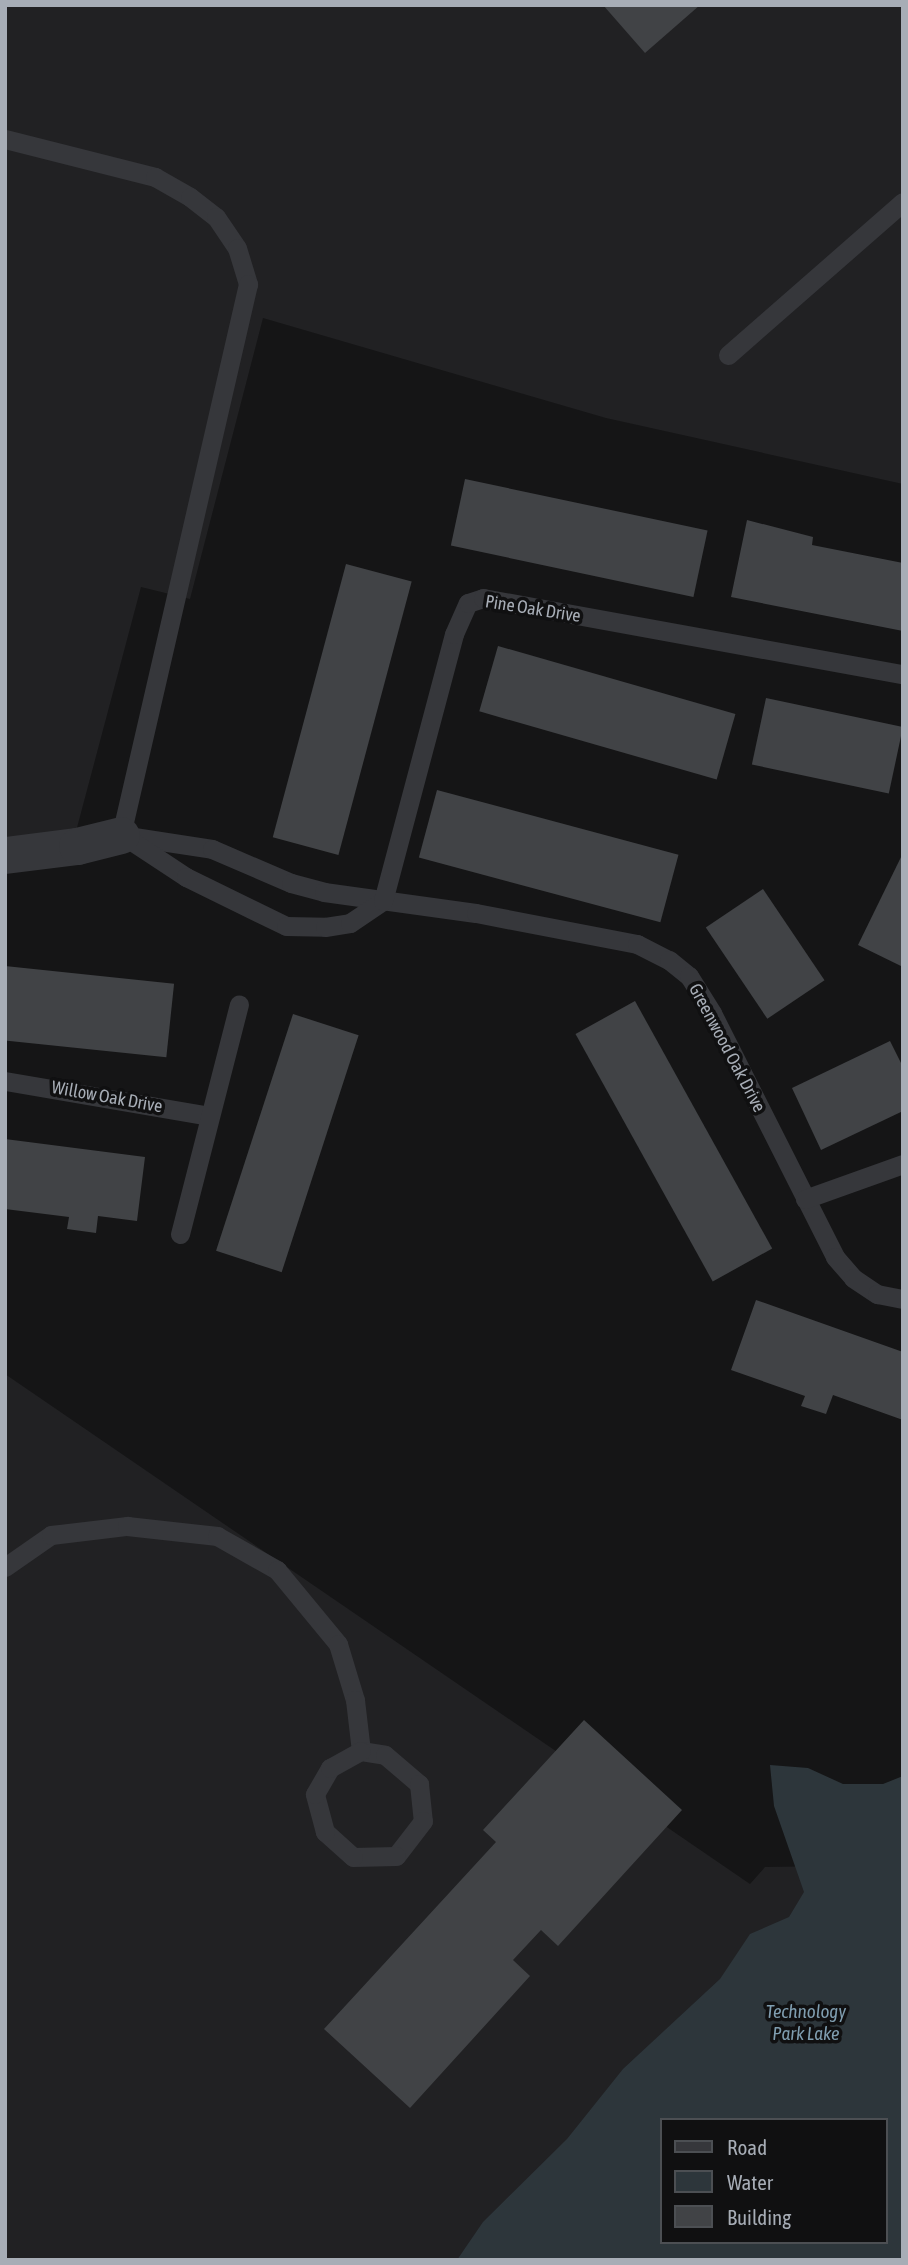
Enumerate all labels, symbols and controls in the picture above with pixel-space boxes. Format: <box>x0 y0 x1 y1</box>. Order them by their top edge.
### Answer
street label: Pine Oak Drive <box>484 591 582 627</box>
street label: Greenwood Oak Drive <box>684 980 770 1116</box>
street label: Willow Oak Drive <box>50 1077 164 1117</box>
water label: Technology Park Lake <box>766 2001 846 2045</box>
legend <box>660 2118 887 2244</box>
text: Road <box>727 2135 767 2159</box>
text: Water <box>727 2170 773 2194</box>
text: Building <box>727 2205 791 2229</box>

